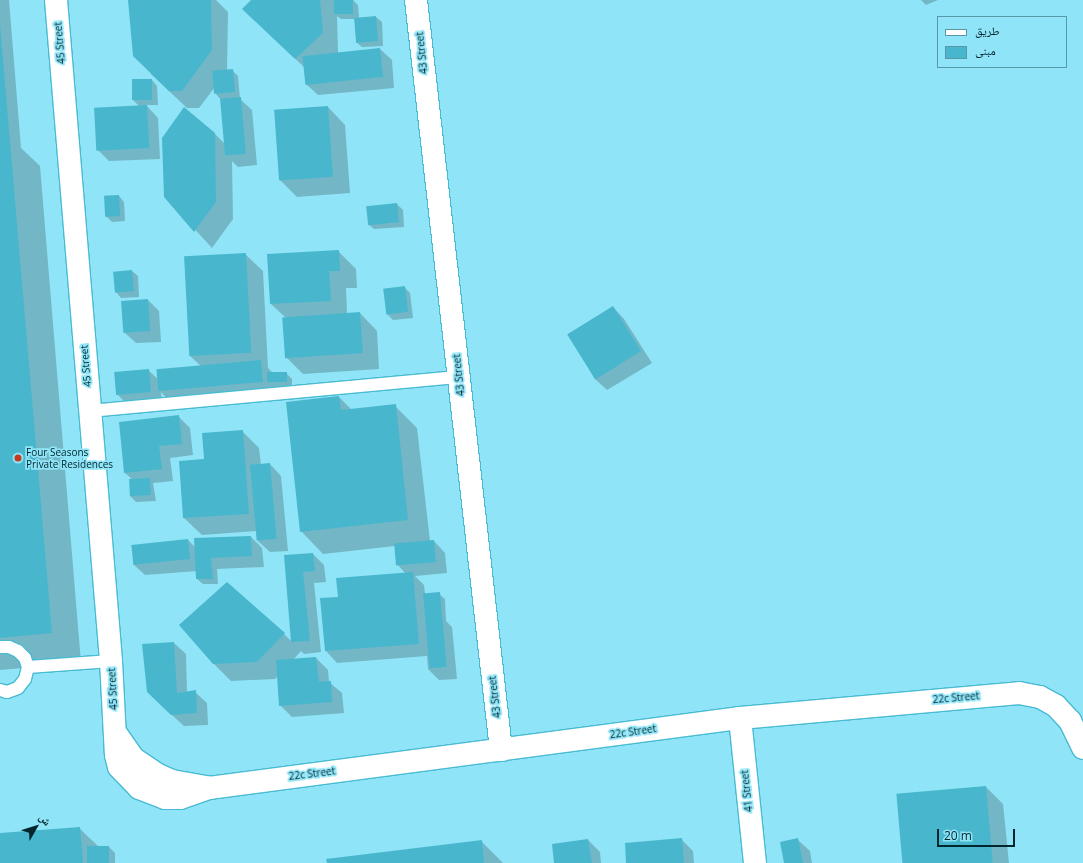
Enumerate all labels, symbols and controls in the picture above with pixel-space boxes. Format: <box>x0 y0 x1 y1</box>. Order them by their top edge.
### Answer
legend <box>937 16 1067 68</box>
street label: 45 Street <box>52 22 68 64</box>
text: طريق <box>975 22 1000 39</box>
street label: 43 Street <box>414 32 430 74</box>
text: مبنى <box>975 42 996 59</box>
street label: 45 Street <box>78 345 94 387</box>
street label: 43 Street <box>451 354 467 396</box>
place label: Four Seasons Private Residences <box>26 446 113 470</box>
marker: Four Seasons Private Residences <box>13 453 23 463</box>
street label: 45 Street <box>106 668 120 710</box>
street label: 43 Street <box>486 675 504 719</box>
street label: 22c Street <box>932 690 980 706</box>
street label: 22c Street <box>609 723 657 741</box>
street label: 22c Street <box>288 765 336 783</box>
street label: 41 Street <box>739 770 755 812</box>
north arrow <box>16 807 56 847</box>
text: ش <box>36 810 55 828</box>
scale bar <box>939 821 1017 847</box>
text: 20 m <box>944 827 972 844</box>

